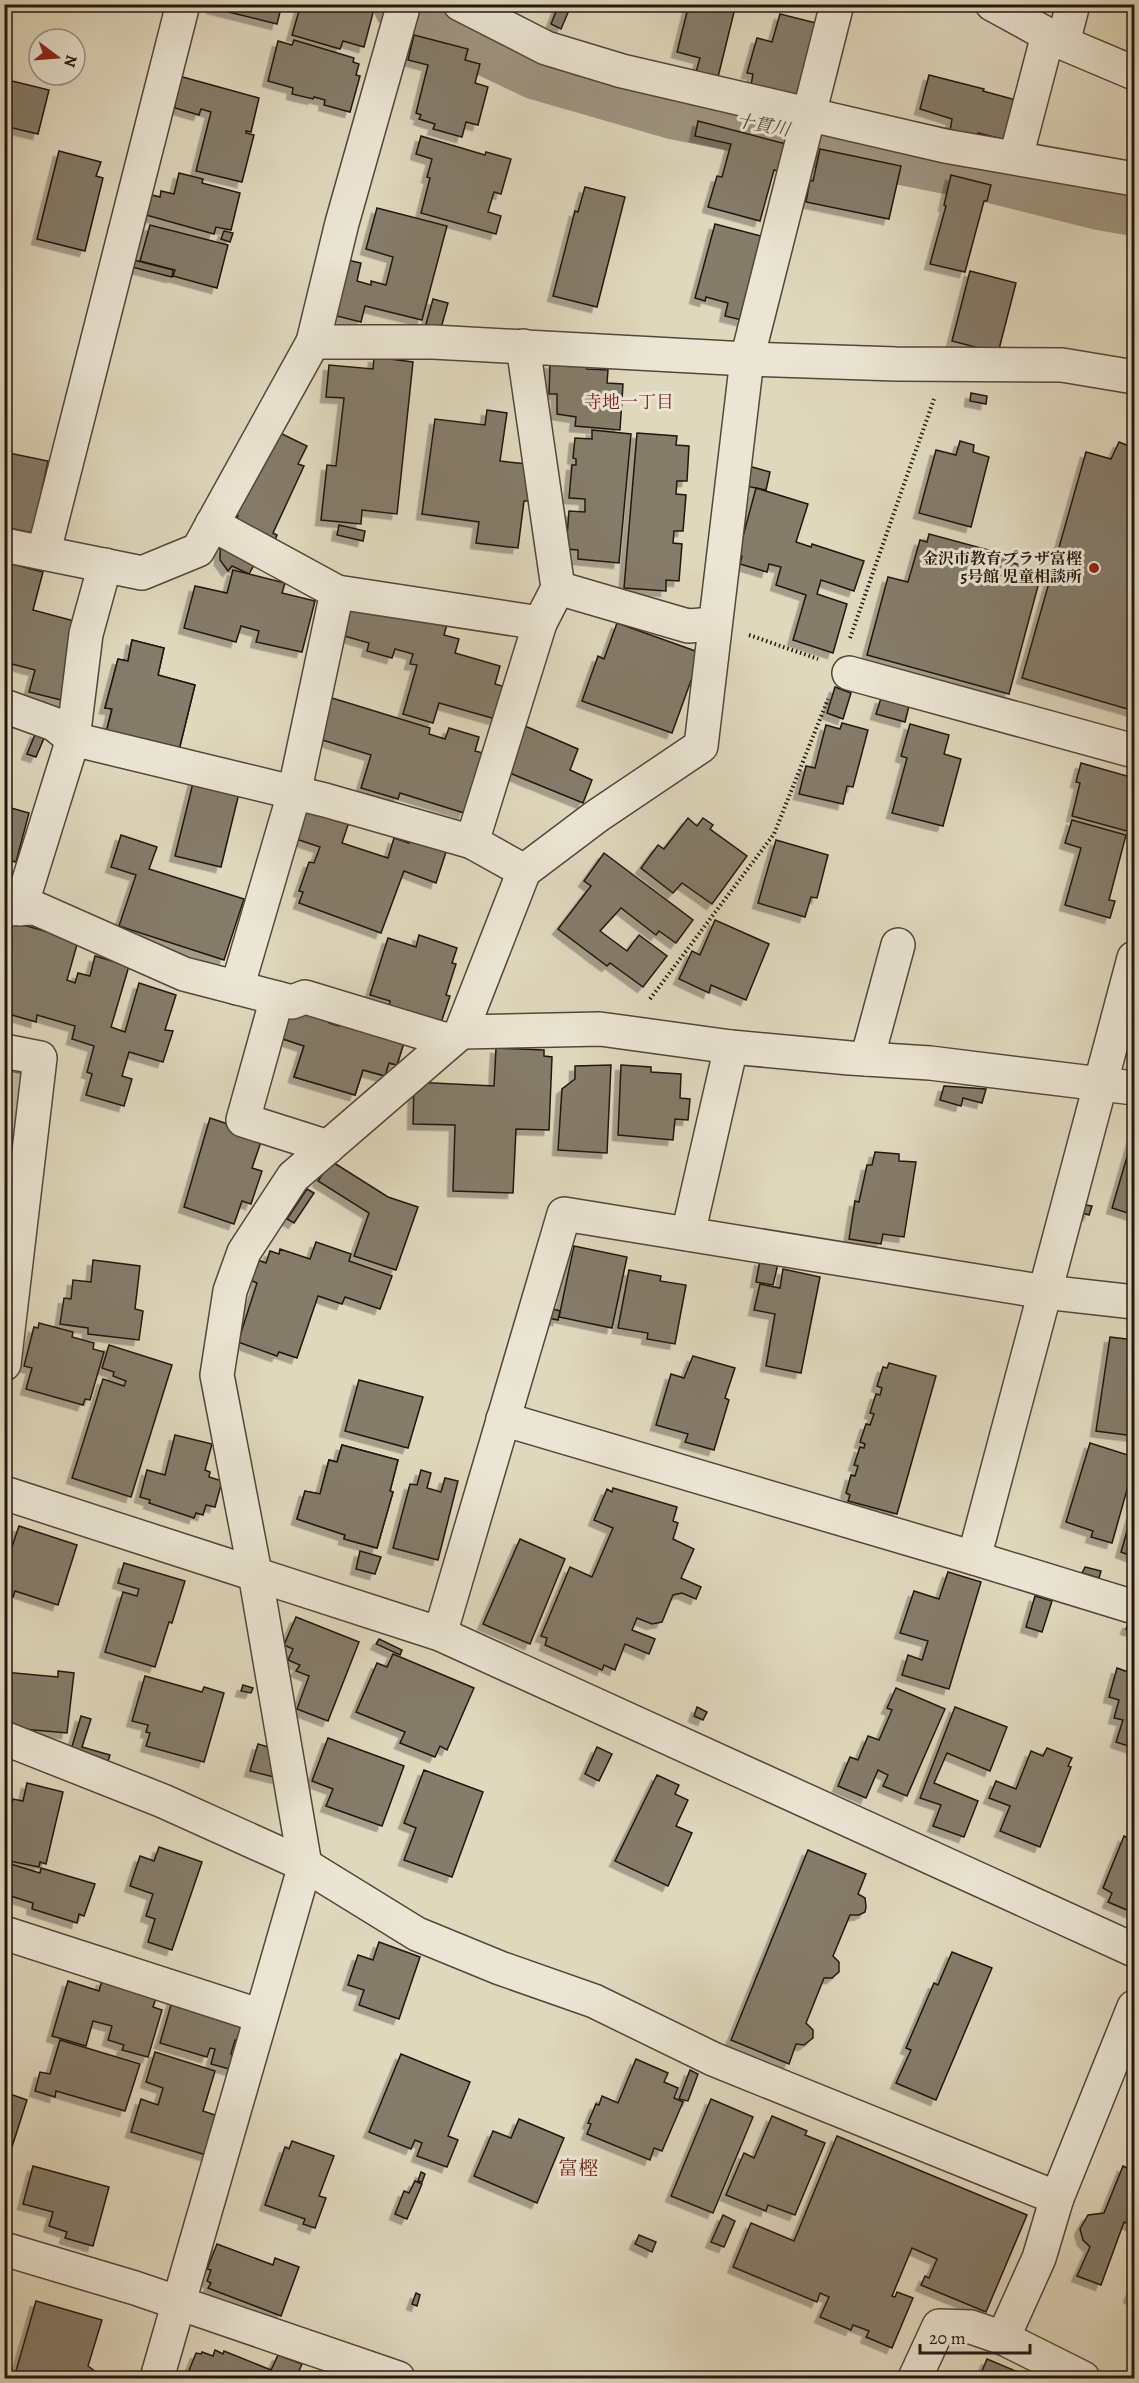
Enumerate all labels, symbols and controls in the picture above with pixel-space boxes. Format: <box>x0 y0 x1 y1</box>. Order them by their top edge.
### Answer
north arrow <box>27 27 87 87</box>
text: N <box>58 52 83 70</box>
water label: 十貫川 <box>734 108 794 142</box>
district label: 寺地一丁目 <box>584 390 674 414</box>
place label: 金沢市教育プラザ富樫 5号館 児童相談所 <box>922 548 1082 588</box>
marker: 金沢市教育プラザ富樫 5号館 児童相談所 <box>1087 561 1101 575</box>
district label: 富樫 <box>558 2155 598 2182</box>
scale bar <box>920 2317 1030 2355</box>
text: 20 m <box>929 2326 966 2350</box>

